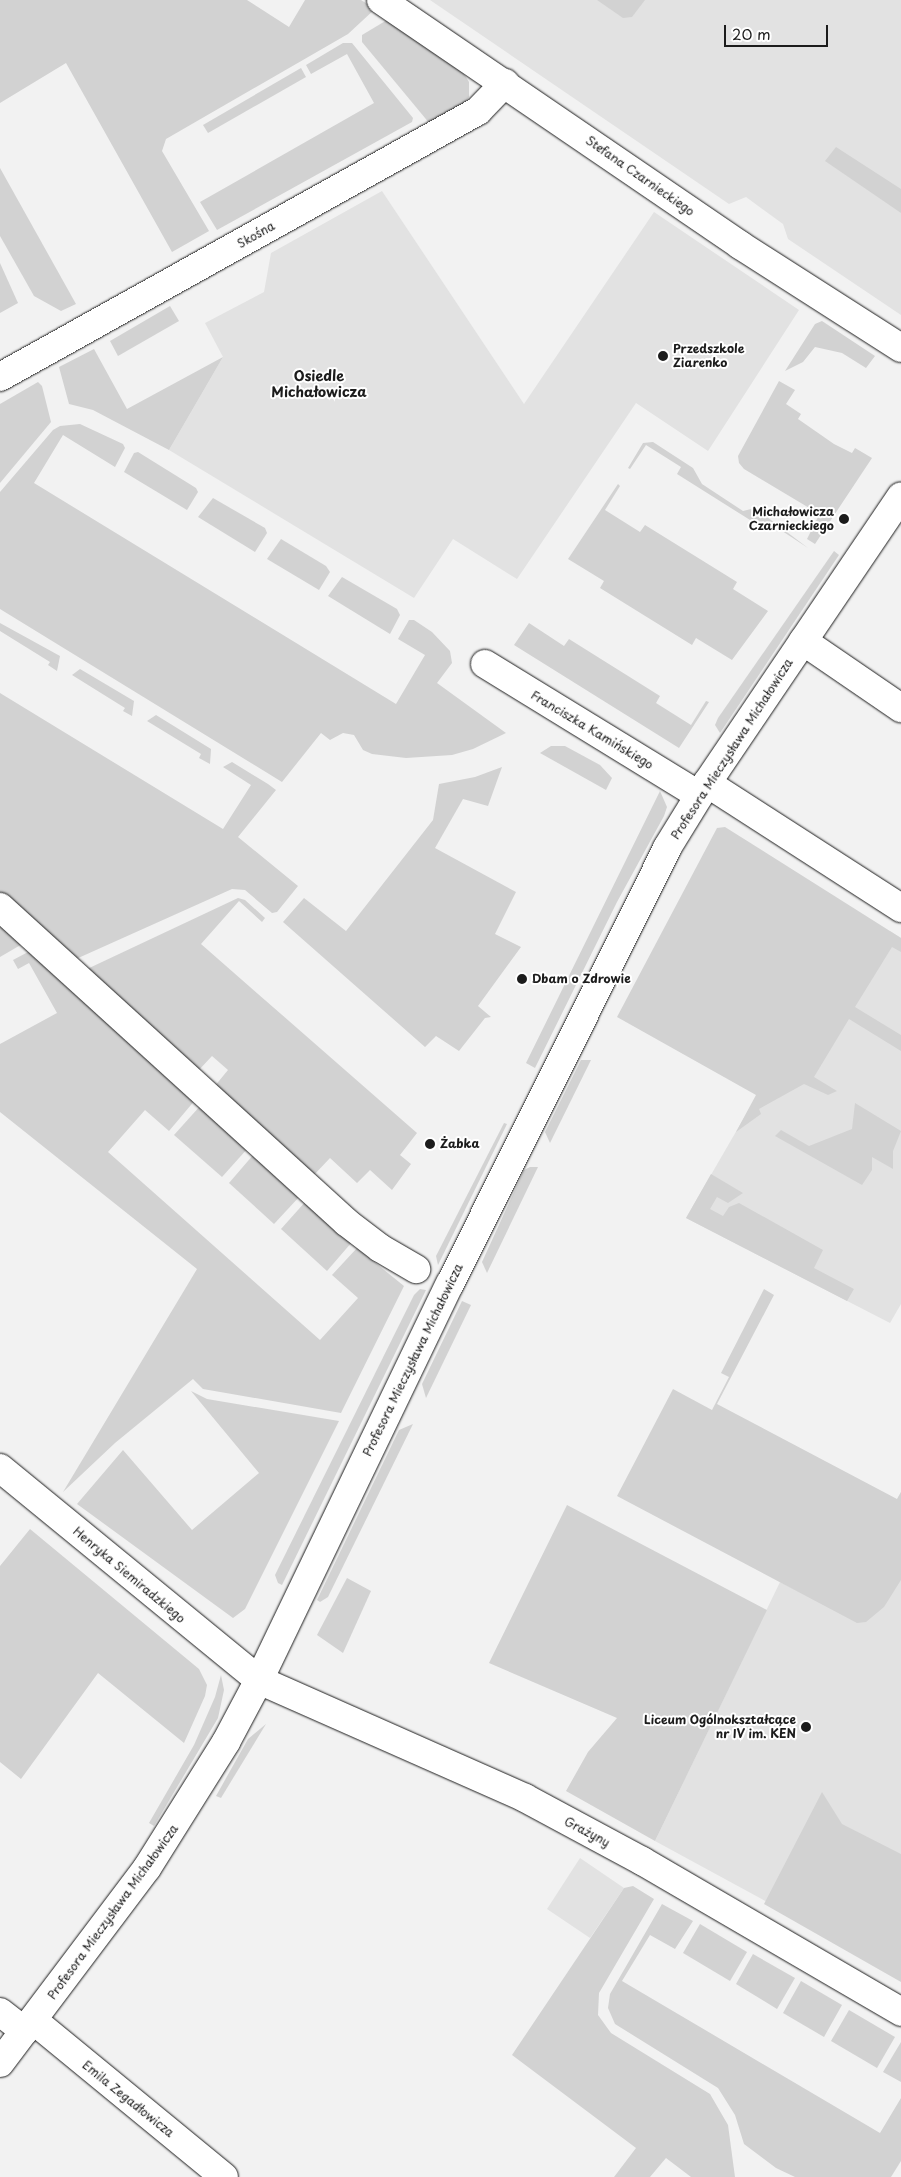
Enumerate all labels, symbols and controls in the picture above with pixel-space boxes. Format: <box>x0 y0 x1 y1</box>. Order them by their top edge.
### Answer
scale bar <box>726 15 830 47</box>
text: 20 m <box>732 22 771 45</box>
street label: Stefana Czarnieckiego <box>583 133 697 219</box>
street label: Skośna <box>235 219 277 251</box>
place label: Przedszkole Ziarenko <box>673 342 744 370</box>
marker: Przedszkole Ziarenko <box>657 350 669 362</box>
district label: Osiedle Michałowicza <box>271 368 367 401</box>
place label: Michałowicza Czarnieckiego <box>749 505 834 533</box>
marker: Michałowicza Czarnieckiego <box>838 513 850 525</box>
street label: Profesora Mieczysława Michałowicza <box>668 656 796 842</box>
street label: Franciszka Kamińskiego <box>529 688 655 772</box>
place label: Dbam o Zdrowie <box>532 972 631 986</box>
marker: Dbam o Zdrowie <box>516 973 528 985</box>
place label: Żabka <box>440 1137 480 1151</box>
marker: Żabka <box>424 1138 436 1150</box>
street label: Profesora Mieczysława Michałowicza <box>360 1262 466 1458</box>
street label: Henryka Siemiradzkiego <box>70 1524 188 1626</box>
place label: Liceum Ogólnokształcące nr IV im. KEN <box>644 1713 796 1741</box>
marker: Liceum Ogólnokształcące nr IV im. KEN <box>800 1721 812 1733</box>
street label: Grażyny <box>562 1814 612 1850</box>
street label: Profesora Mieczysława Michałowicza <box>45 1822 181 2002</box>
street label: Emila Zegadłowicza <box>79 2058 177 2140</box>

